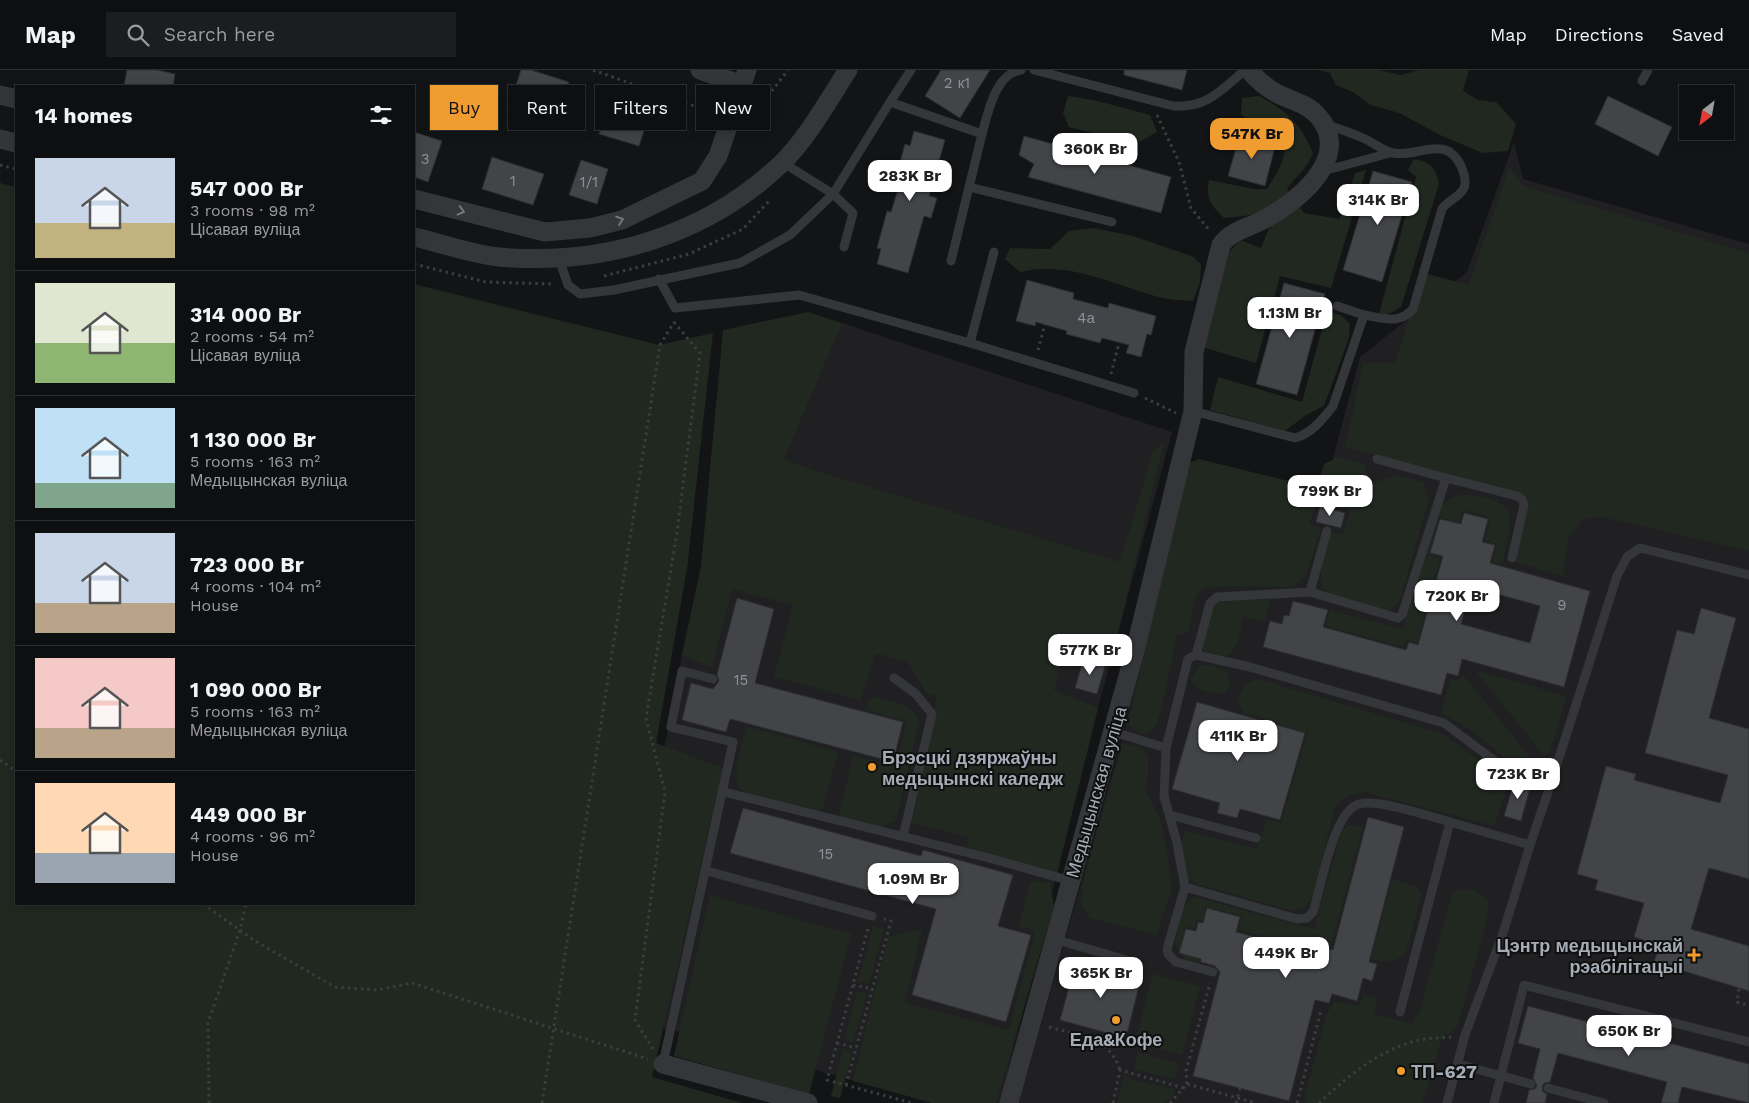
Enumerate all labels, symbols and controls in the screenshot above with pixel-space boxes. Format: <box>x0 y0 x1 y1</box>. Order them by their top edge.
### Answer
search box <box>106 12 456 57</box>
text: Map <box>25 21 76 49</box>
icon: search <box>124 21 152 49</box>
text: Search here <box>164 23 275 46</box>
text: Map <box>1490 24 1527 45</box>
text: Directions <box>1555 24 1644 45</box>
text: Saved <box>1672 24 1724 45</box>
house number: 2 к1 <box>944 74 970 92</box>
chip: Buy <box>430 85 498 130</box>
chip: Rent <box>508 85 585 130</box>
chip: Filters <box>595 85 686 130</box>
chip: New <box>696 85 770 130</box>
north arrow <box>1679 85 1734 140</box>
map controls <box>1679 85 1734 140</box>
icon: filters <box>367 101 395 129</box>
text: 14 homes <box>35 103 132 128</box>
pin: 547K Br <box>1206 118 1298 160</box>
text: 547K Br <box>1221 124 1283 143</box>
pin: 360K Br <box>1049 132 1141 175</box>
text: 360K Br <box>1063 139 1127 158</box>
house number: 3 <box>421 150 429 168</box>
pin: 283K Br <box>864 160 956 202</box>
text: 283K Br <box>879 166 941 185</box>
house number: 1 <box>510 172 516 190</box>
house number: 1/1 <box>580 173 598 191</box>
text: 547 000 Br <box>190 176 303 201</box>
icon: home <box>75 178 135 238</box>
pin: 314K Br <box>1332 184 1424 226</box>
text: 314K Br <box>1348 190 1408 209</box>
text: 3 rooms · 98 m² <box>190 201 315 220</box>
one-way arrow <box>457 205 466 216</box>
one-way arrow <box>615 216 623 226</box>
text: Цісавая вуліца <box>190 220 300 239</box>
pin: 1.13M Br <box>1238 296 1342 339</box>
text: 314 000 Br <box>190 302 301 327</box>
icon: home <box>75 303 135 363</box>
text: 1.13M Br <box>1258 303 1322 322</box>
house number: 4а <box>1077 309 1095 327</box>
text: 2 rooms · 54 m² <box>190 327 314 346</box>
text: Цісавая вуліца <box>190 346 300 365</box>
text: 1 130 000 Br <box>190 427 316 452</box>
icon: home <box>75 428 135 488</box>
text: 5 rooms · 163 m² <box>190 452 320 471</box>
text: Медыцынская вуліца <box>190 471 348 490</box>
pin: 799K Br <box>1284 474 1376 517</box>
text: 799K Br <box>1299 481 1361 500</box>
text: 723 000 Br <box>190 552 304 577</box>
icon: home <box>75 553 135 613</box>
text: 4 rooms · 104 m² <box>190 577 321 596</box>
pin: 720K Br <box>1411 580 1503 622</box>
text: 720K Br <box>1426 586 1488 605</box>
text: House <box>190 596 239 615</box>
house number: 9 <box>1557 596 1567 614</box>
pin: 577K Br <box>1044 634 1136 676</box>
text: 577K Br <box>1059 640 1121 659</box>
house number: 15 <box>734 671 748 689</box>
text: 1 090 000 Br <box>190 677 321 702</box>
icon: home <box>75 678 135 738</box>
text: 5 rooms · 163 m² <box>190 702 320 721</box>
street label: Медыцынская вуліца <box>1061 703 1131 880</box>
pin: 411K Br <box>1192 720 1284 762</box>
text: Медыцынская вуліца <box>190 721 348 740</box>
text: 411K Br <box>1209 726 1267 745</box>
place label: Брэсцкі дзяржаўны медыцынскі каледж <box>882 747 1063 789</box>
pin: 723K Br <box>1472 758 1564 800</box>
marker: Брэсцкі дзяржаўны медыцынскі каледж <box>866 761 878 773</box>
text: 723K Br <box>1487 764 1549 783</box>
text: 449 000 Br <box>190 802 306 827</box>
icon: home <box>75 803 135 863</box>
text: 4 rooms · 96 m² <box>190 827 315 846</box>
house number: 15 <box>819 845 833 863</box>
text: House <box>190 846 239 865</box>
pin: 1.09M Br <box>861 862 965 905</box>
text: 1.09M Br <box>879 869 947 888</box>
place label: Цэнтр медыцынскай рэабілітацыі <box>1497 935 1683 977</box>
pin: 449K Br <box>1240 936 1332 979</box>
text: 449K Br <box>1254 943 1318 962</box>
marker: Цэнтр медыцынскай рэабілітацыі <box>1687 948 1701 962</box>
pin: 365K Br <box>1055 956 1147 999</box>
text: 365K Br <box>1070 963 1132 982</box>
marker: Еда&Кофе <box>1110 1014 1122 1026</box>
pin: 650K Br <box>1583 1014 1675 1057</box>
text: 650K Br <box>1598 1021 1660 1040</box>
place label: Еда&Кофе <box>1070 1029 1162 1050</box>
place label: ТП-627 <box>1411 1061 1477 1082</box>
marker: ТП-627 <box>1395 1065 1407 1077</box>

